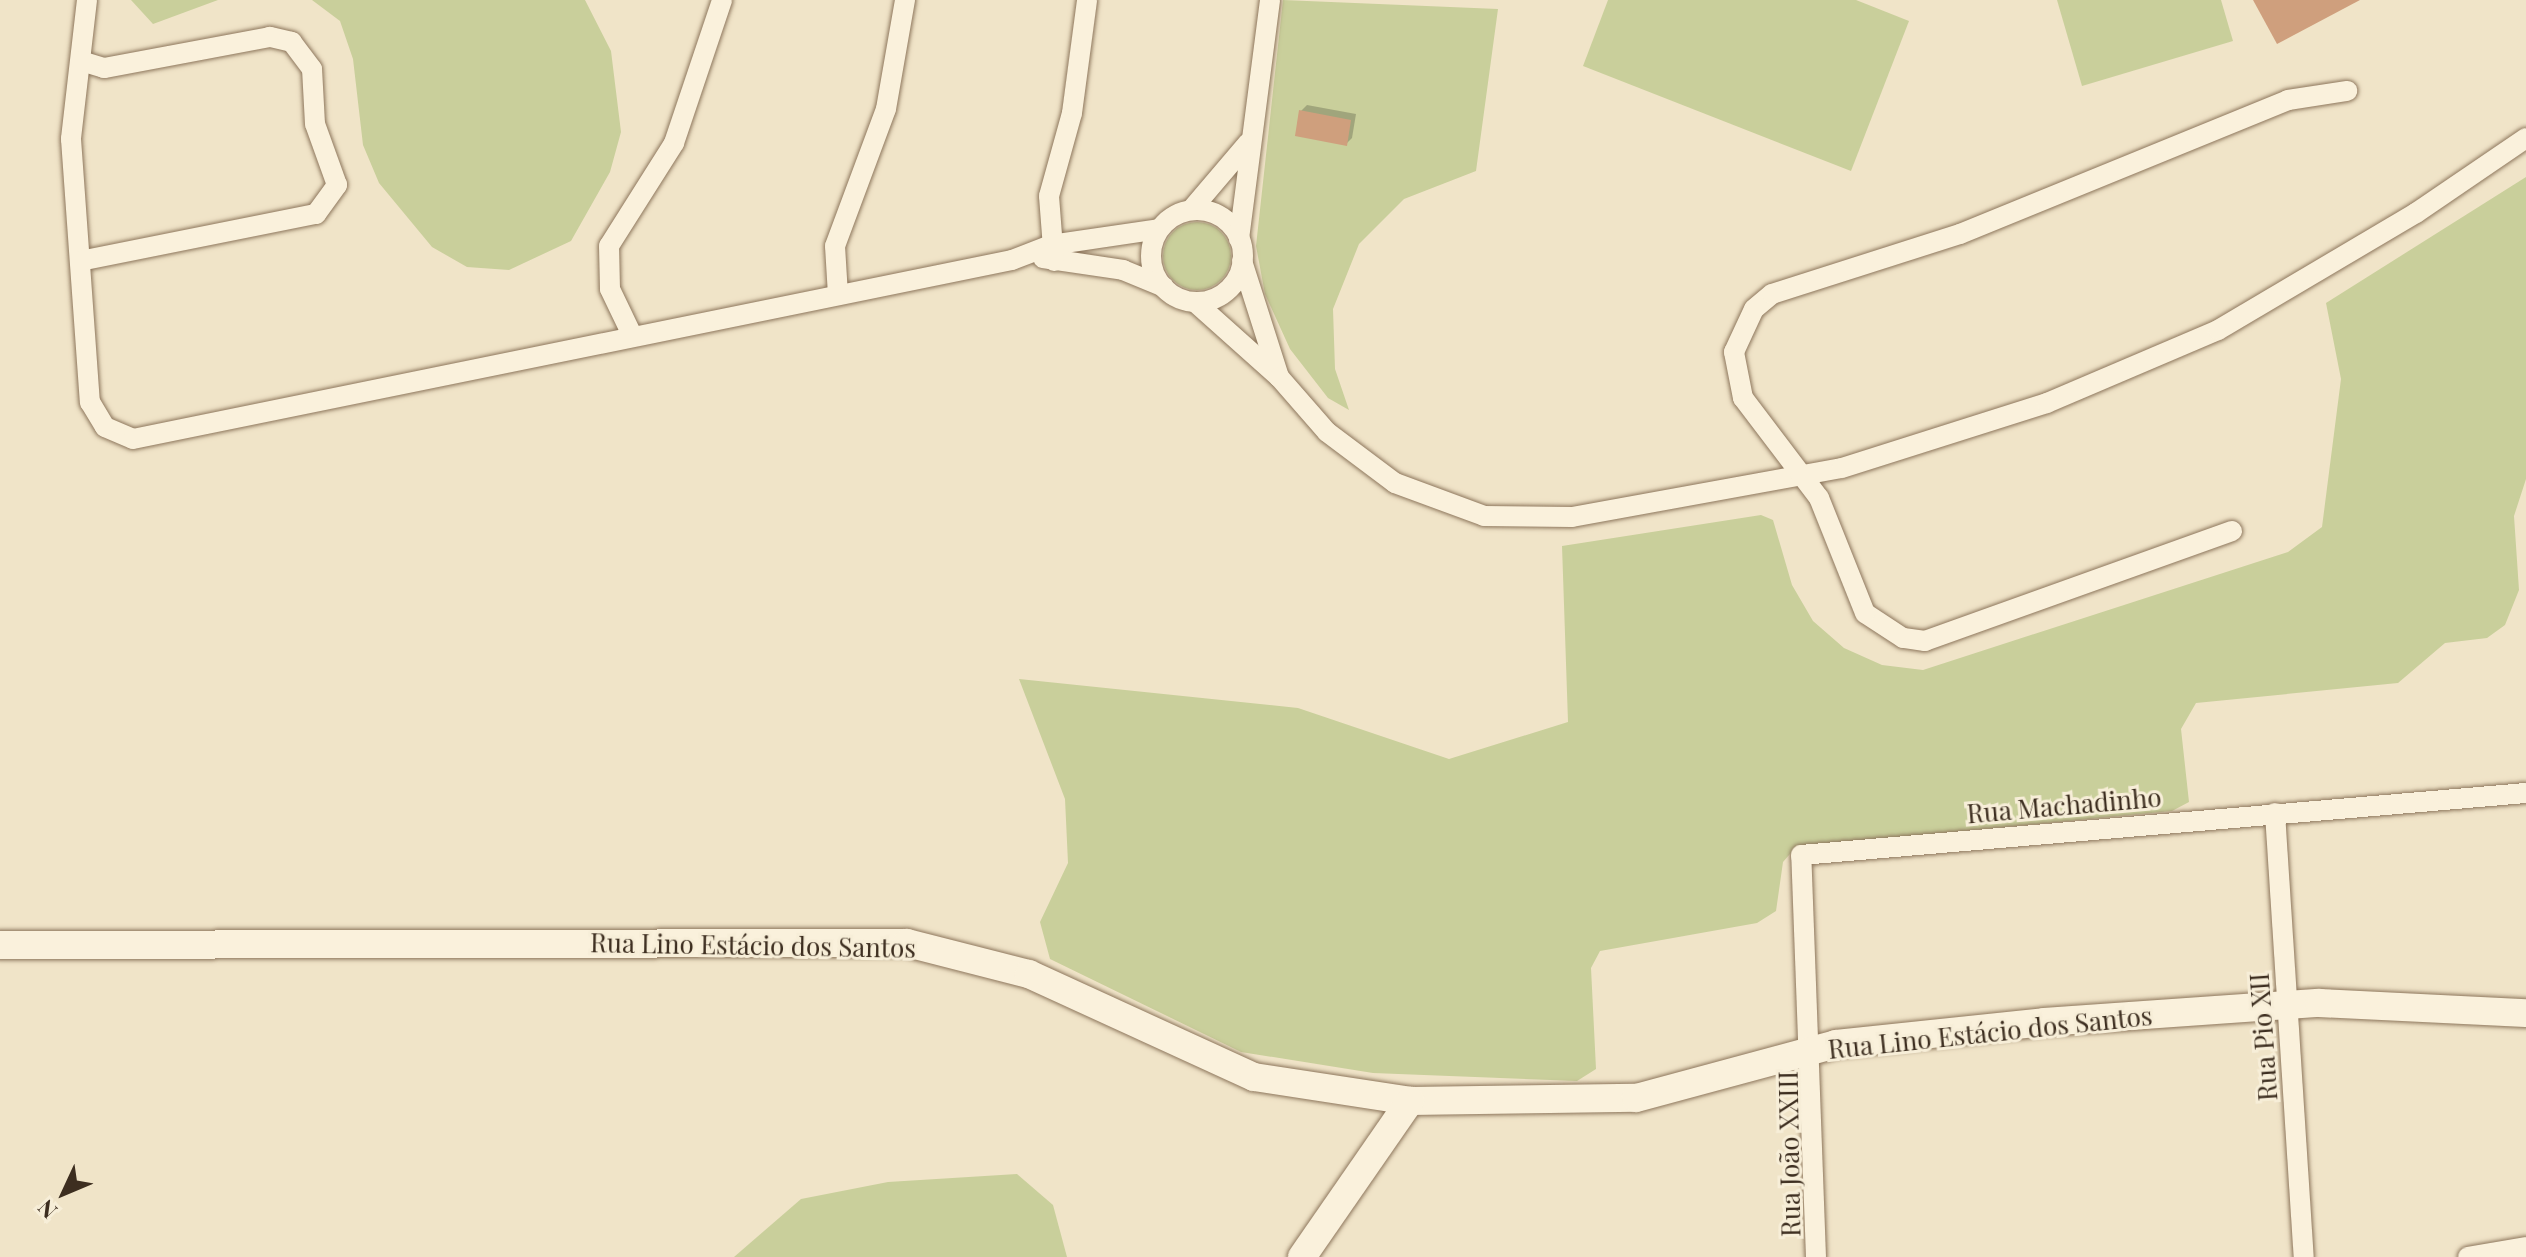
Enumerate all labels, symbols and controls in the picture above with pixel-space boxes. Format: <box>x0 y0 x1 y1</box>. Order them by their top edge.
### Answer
street label: Rua Machadinho <box>1965 781 2163 829</box>
street label: Rua Lino Estácio dos Santos <box>590 927 916 963</box>
street label: Rua Pio XII <box>2243 972 2283 1102</box>
street label: Rua Lino Estácio dos Santos <box>1826 999 2154 1065</box>
street label: Rua João XXIII <box>1772 1070 1806 1238</box>
north arrow <box>24 1153 104 1233</box>
text: N <box>30 1194 63 1226</box>

